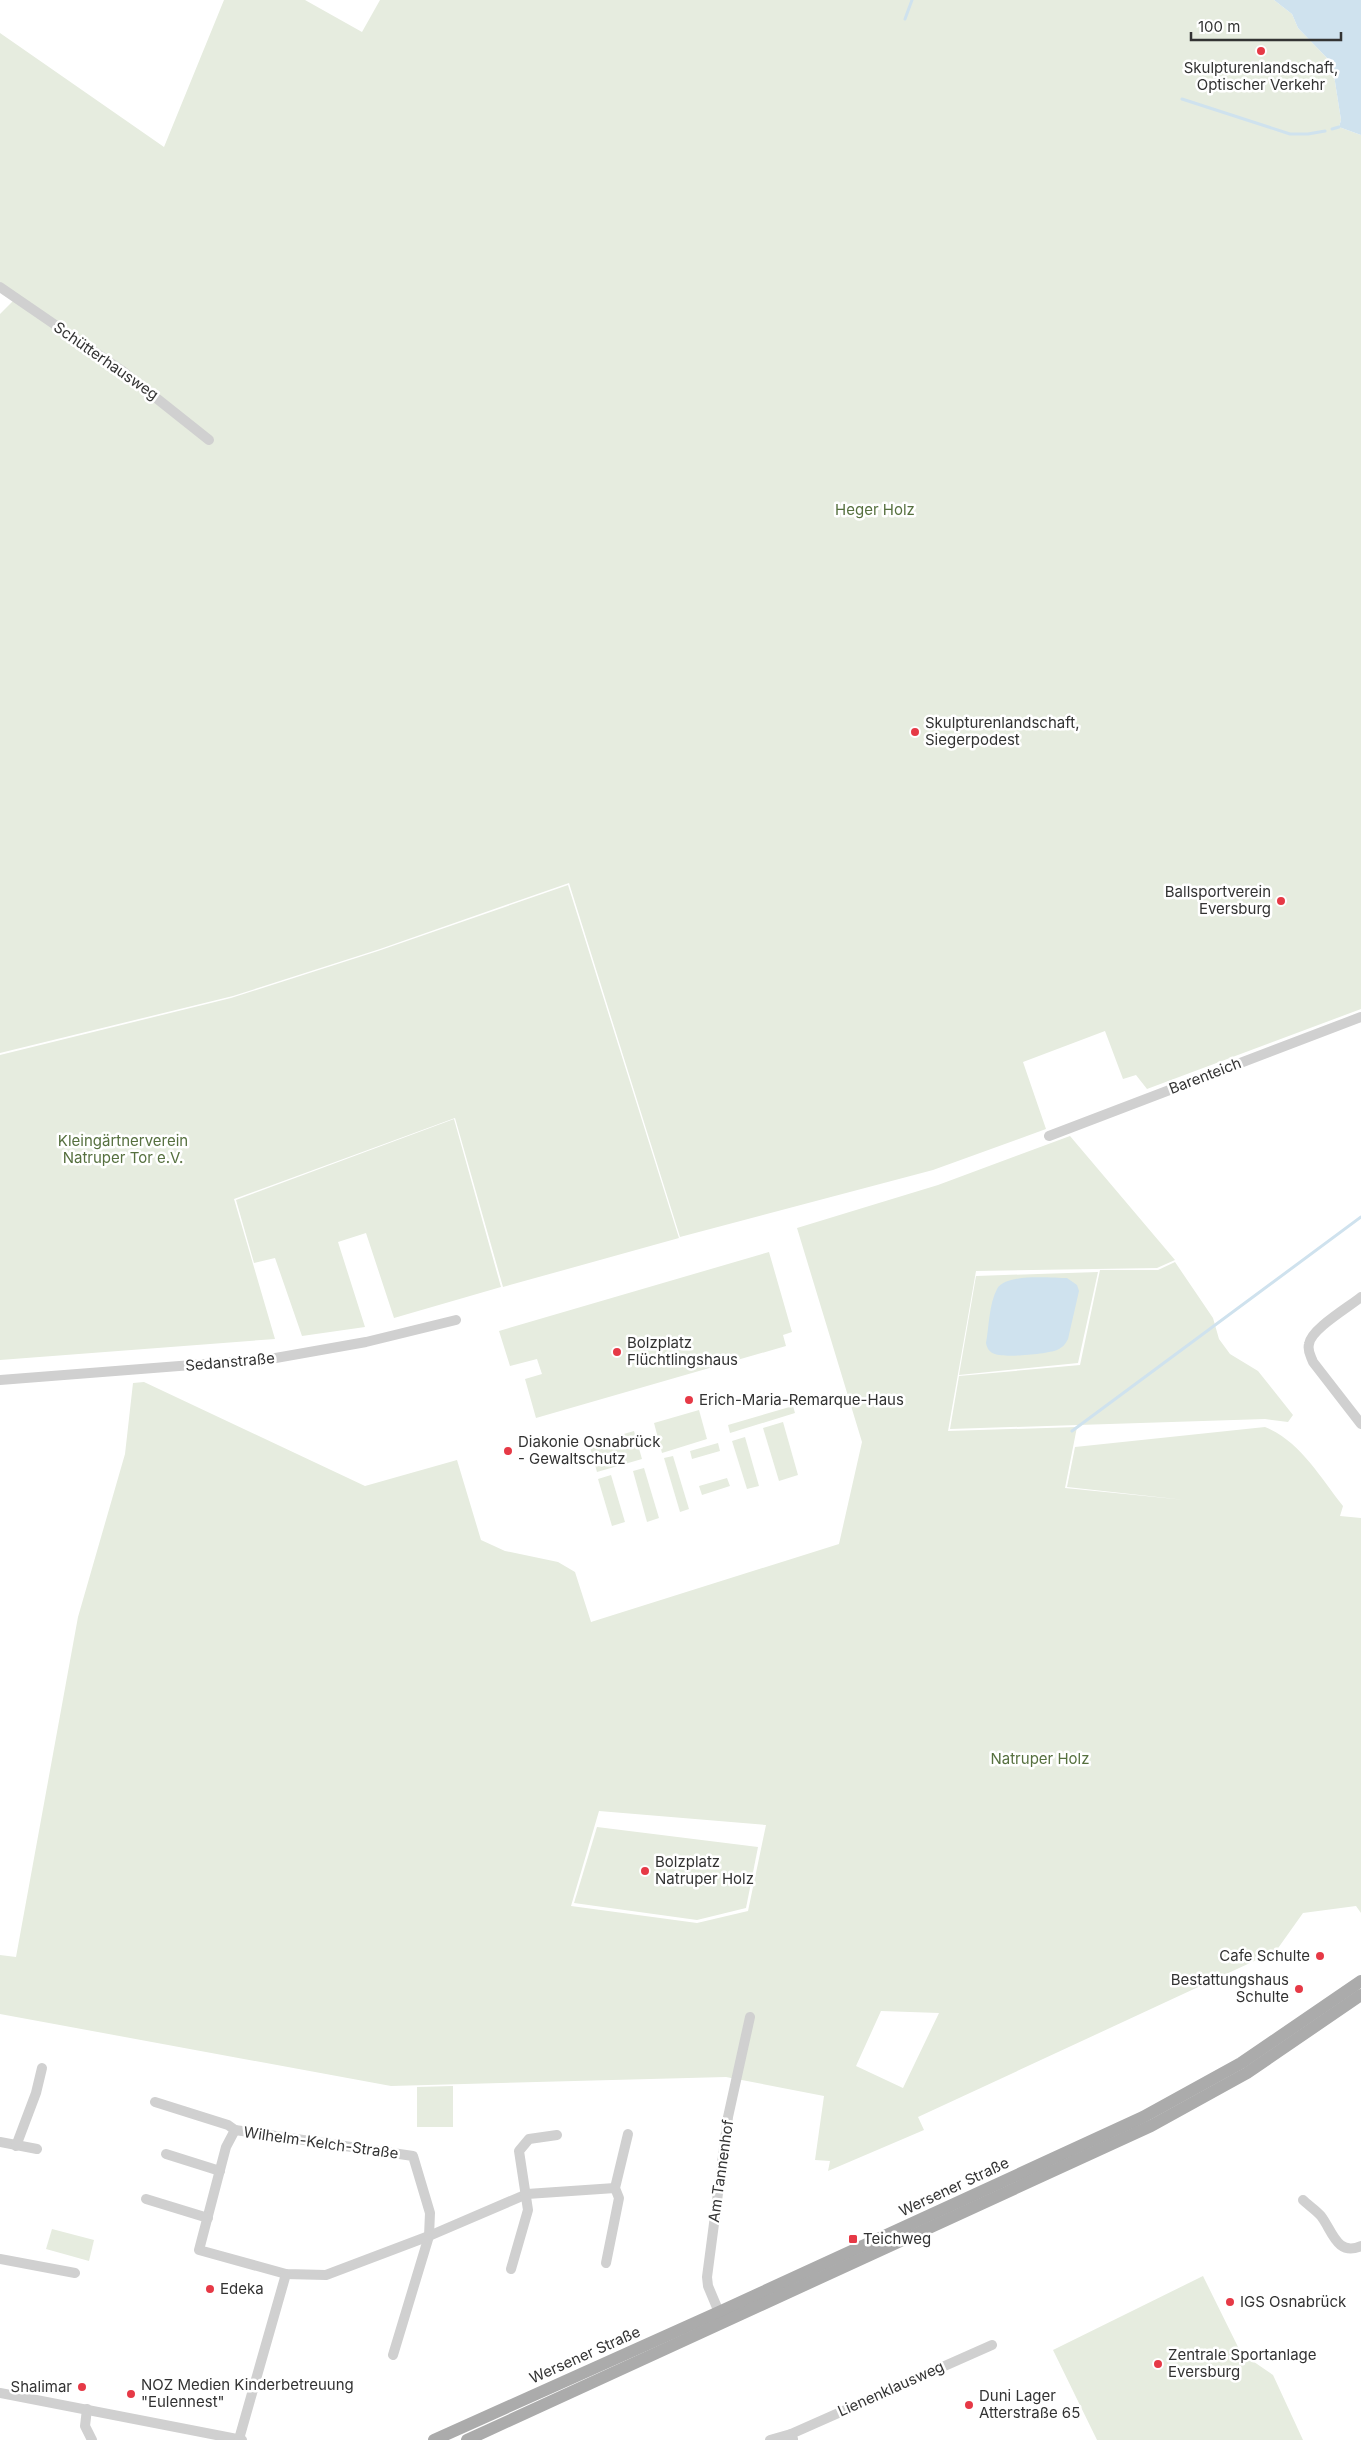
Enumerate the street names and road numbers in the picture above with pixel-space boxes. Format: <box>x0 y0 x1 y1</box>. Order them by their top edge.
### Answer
street label: Schütterhausweg <box>50 317 162 404</box>
street label: Barenteich <box>1166 1053 1244 1098</box>
street label: Sedanstraße <box>184 1348 275 1375</box>
street label: Am Tannenhof <box>704 2118 737 2223</box>
street label: Wilhelm-Kelch-Straße <box>242 2122 400 2163</box>
street label: Wersener Straße <box>896 2153 1012 2220</box>
street label: Wersener Straße <box>527 2322 643 2387</box>
street label: Lienenklausweg <box>835 2357 947 2420</box>

